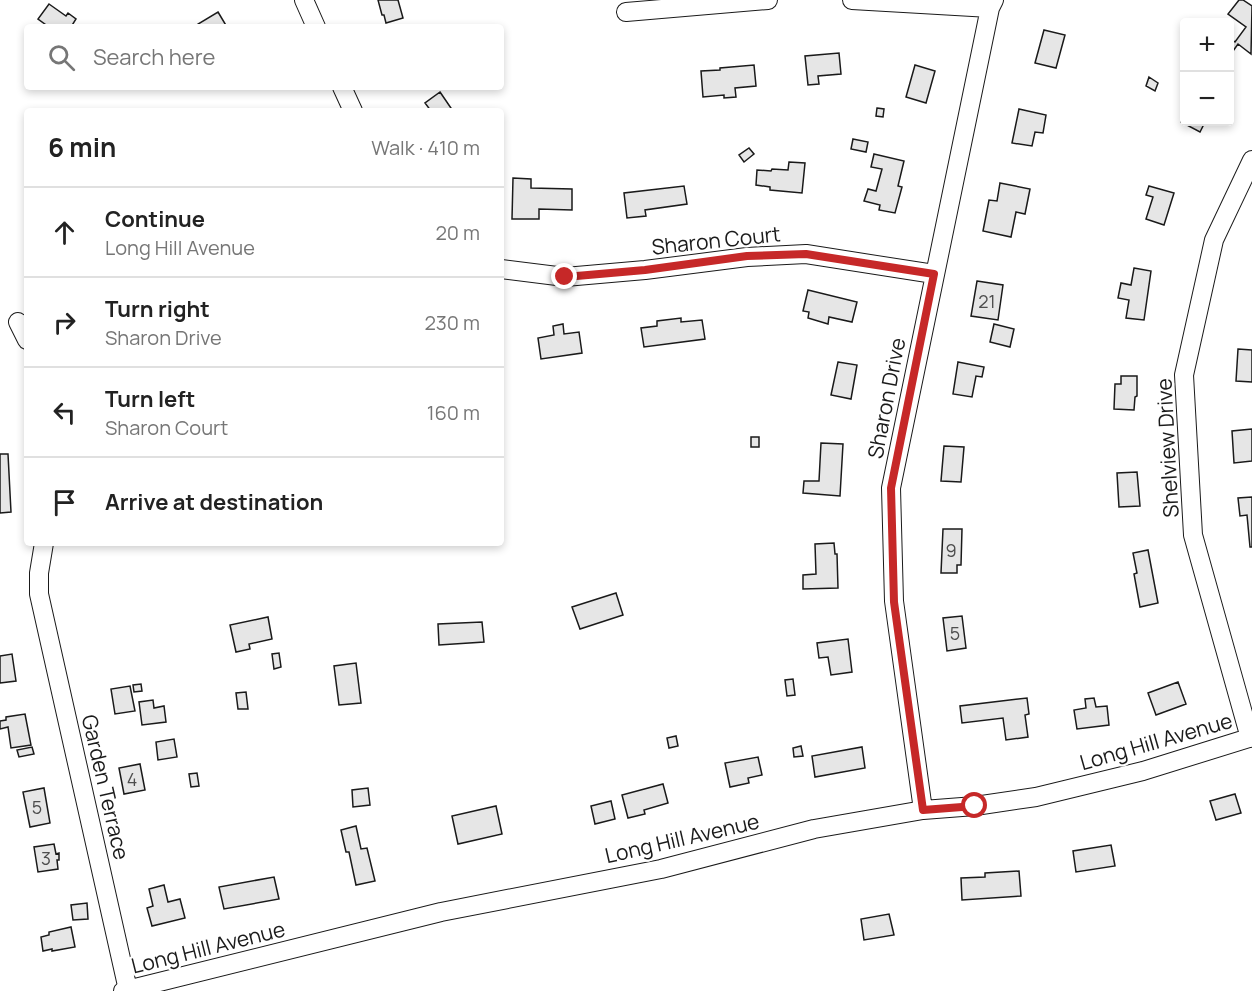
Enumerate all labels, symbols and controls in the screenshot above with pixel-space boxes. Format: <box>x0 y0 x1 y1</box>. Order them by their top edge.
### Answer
map controls <box>1180 18 1234 126</box>
button: + <box>1180 18 1234 72</box>
search box <box>24 24 504 90</box>
icon: search <box>45 41 78 74</box>
text: Search here <box>93 42 215 72</box>
button: − <box>1180 72 1234 126</box>
text: 6 min <box>48 129 116 165</box>
text: Walk · 410 m <box>371 134 480 161</box>
text: Continue <box>105 204 205 234</box>
icon: ahead <box>48 216 81 249</box>
text: 20 m <box>435 219 480 246</box>
street label: Sharon Court <box>650 219 782 261</box>
text: Long Hill Avenue <box>105 234 255 261</box>
route end <box>551 263 577 289</box>
house number: 21 <box>978 289 996 313</box>
text: Turn right <box>105 294 210 324</box>
icon: right <box>48 306 81 339</box>
text: 230 m <box>424 309 480 336</box>
text: Sharon Drive <box>105 324 222 351</box>
street label: Sharon Drive <box>861 335 911 461</box>
street label: Shelview Drive <box>1149 378 1185 518</box>
text: Turn left <box>105 384 195 414</box>
icon: left <box>48 396 81 429</box>
text: 160 m <box>427 399 480 426</box>
text: Sharon Court <box>105 414 228 441</box>
icon: arrive <box>48 486 81 519</box>
text: Arrive at destination <box>105 487 323 517</box>
house number: 9 <box>945 538 957 562</box>
house number: 5 <box>950 621 960 645</box>
street label: Long Hill Avenue <box>1076 706 1236 776</box>
street label: Garden Terrace <box>76 712 136 862</box>
house number: 4 <box>127 767 137 791</box>
route start <box>961 792 987 818</box>
house number: 5 <box>32 795 42 819</box>
street label: Long Hill Avenue <box>602 807 762 869</box>
house number: 3 <box>41 846 51 870</box>
street label: Long Hill Avenue <box>128 914 288 980</box>

